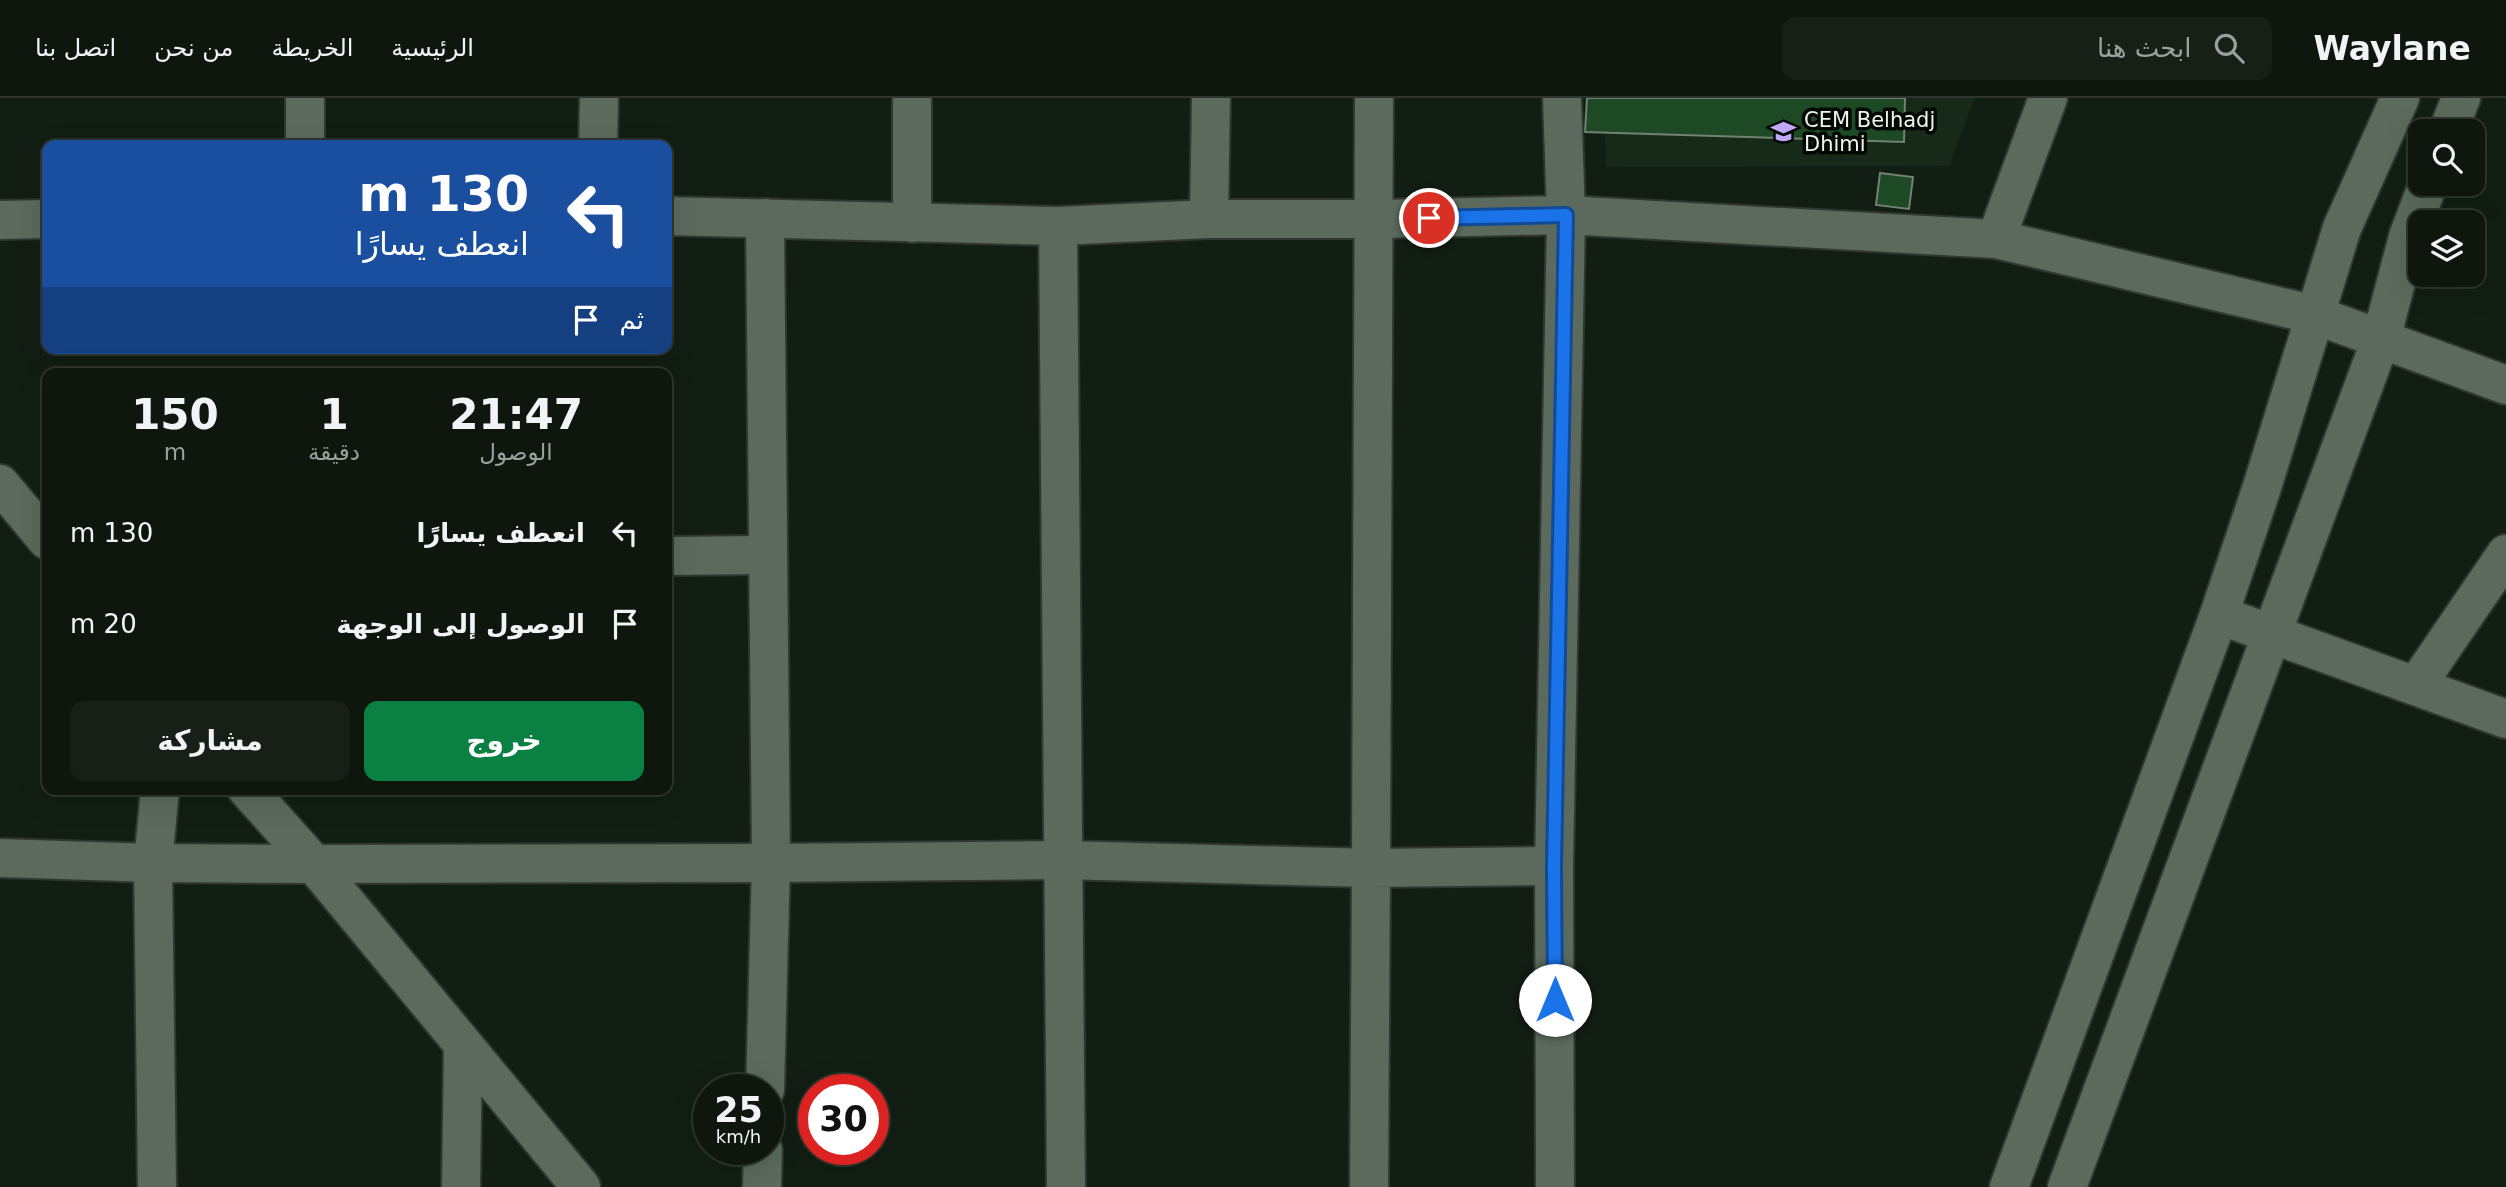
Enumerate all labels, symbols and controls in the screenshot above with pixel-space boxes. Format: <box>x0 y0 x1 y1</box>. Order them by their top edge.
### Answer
search box <box>1782 17 2272 80</box>
icon: search <box>2210 29 2248 67</box>
text: Waylane <box>2314 29 2471 68</box>
text: ابحث هنا <box>2097 33 2192 63</box>
text: اتصل بنا <box>35 34 116 62</box>
text: من نحن <box>154 34 233 62</box>
text: الخريطة <box>271 34 353 62</box>
text: الرئيسية <box>391 34 474 62</box>
place label: CEM Belhadj Dhimi <box>1804 108 1935 156</box>
school or university icon: CEM Belhadj Dhimi <box>1770 118 1798 146</box>
map controls <box>2408 119 2485 287</box>
button: search <box>2408 119 2485 196</box>
text: 130 m <box>359 166 529 223</box>
icon: left <box>553 168 644 259</box>
pin <box>1399 188 1459 248</box>
icon: arrive <box>1410 199 1448 237</box>
button: layers <box>2408 210 2485 287</box>
text: انعطف يسارًا <box>355 225 529 263</box>
icon: arrive <box>567 301 605 339</box>
text: ثم <box>619 305 644 335</box>
text: 150 <box>131 390 219 439</box>
text: 1 <box>319 390 349 439</box>
text: 21:47 <box>449 390 583 439</box>
text: m <box>164 439 186 465</box>
text: دقيقة <box>308 439 360 465</box>
text: الوصول <box>479 439 553 465</box>
icon: left <box>606 514 644 552</box>
text: 130 m <box>70 518 153 548</box>
text: انعطف يسارًا <box>416 518 585 548</box>
icon: arrive <box>606 605 644 643</box>
text: 20 m <box>70 609 137 639</box>
text: الوصول إلى الوجهة <box>336 609 585 639</box>
button: مشاركة <box>70 701 350 781</box>
button: خروج <box>364 701 644 781</box>
position arrow <box>1518 963 1592 1037</box>
speed limit sign: 30 <box>798 1074 889 1165</box>
text: 25 <box>714 1090 763 1130</box>
text: km/h <box>716 1126 761 1147</box>

